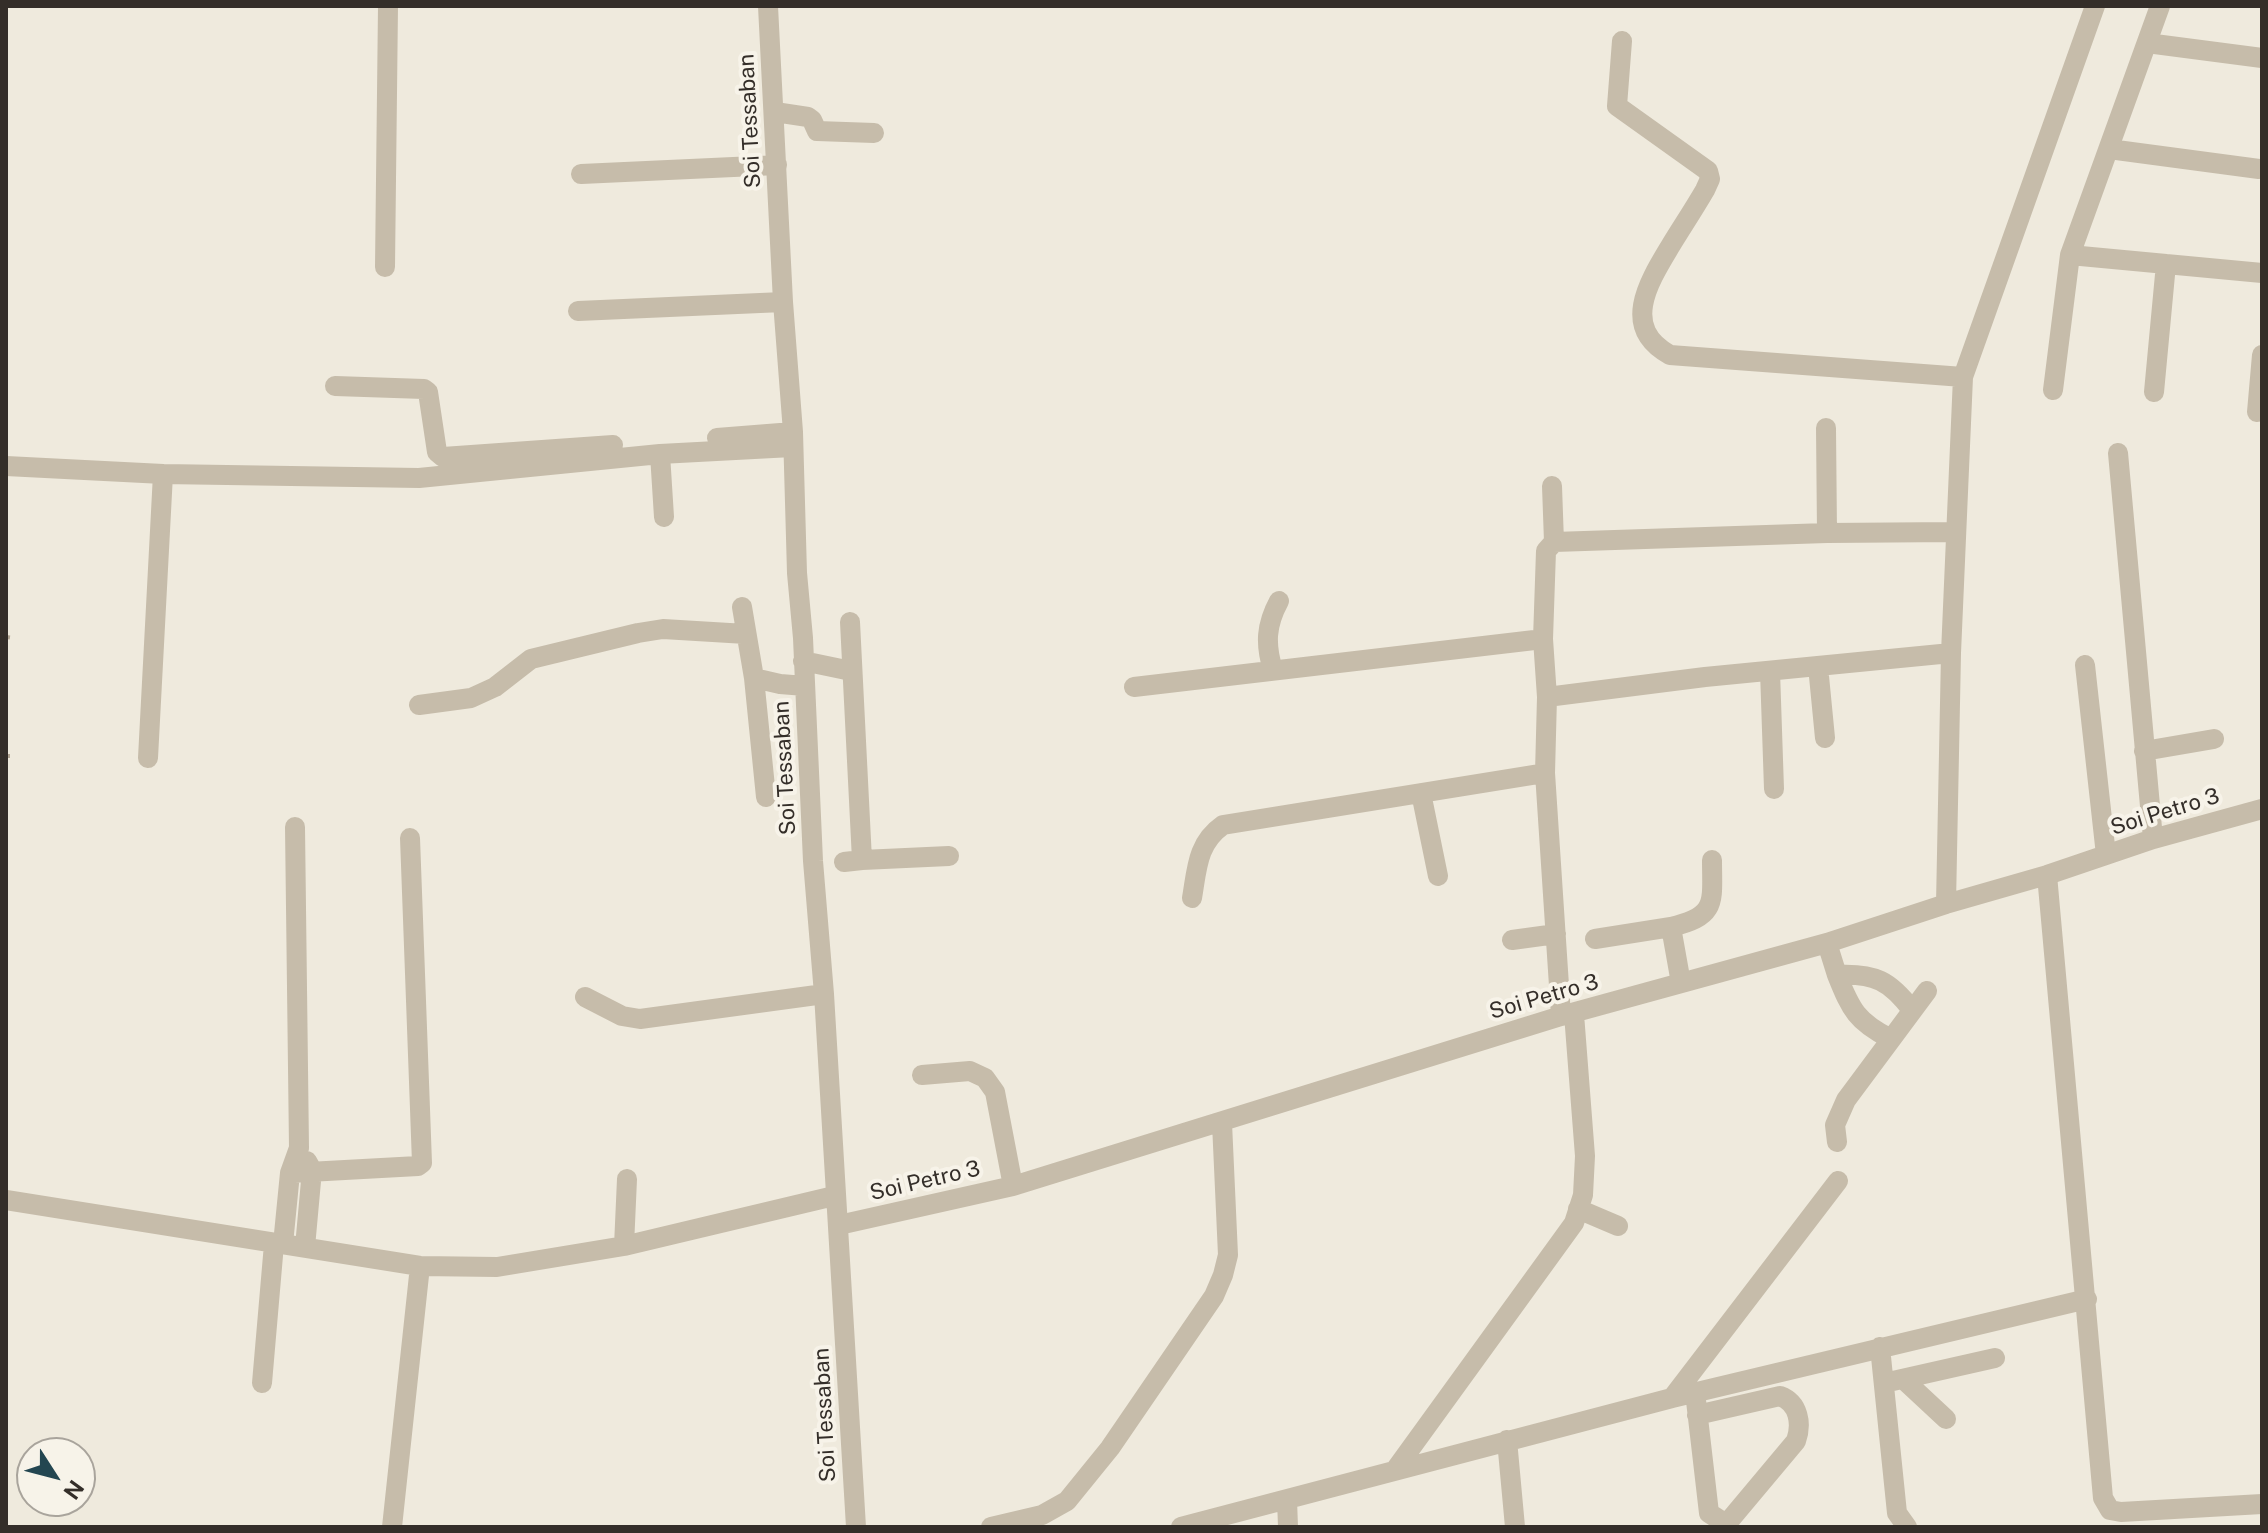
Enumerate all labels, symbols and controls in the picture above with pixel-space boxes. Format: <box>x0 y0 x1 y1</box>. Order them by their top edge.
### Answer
street label: Soi Tessaban <box>733 53 767 189</box>
street label: Soi Tessaban <box>768 700 802 836</box>
street label: Soi Petro 3 <box>2107 783 2223 841</box>
street label: Soi Petro 3 <box>1486 969 1602 1025</box>
street label: Soi Petro 3 <box>867 1156 983 1206</box>
street label: Soi Tessaban <box>808 1347 842 1483</box>
north arrow <box>16 1437 96 1517</box>
text: N <box>58 1475 89 1505</box>

